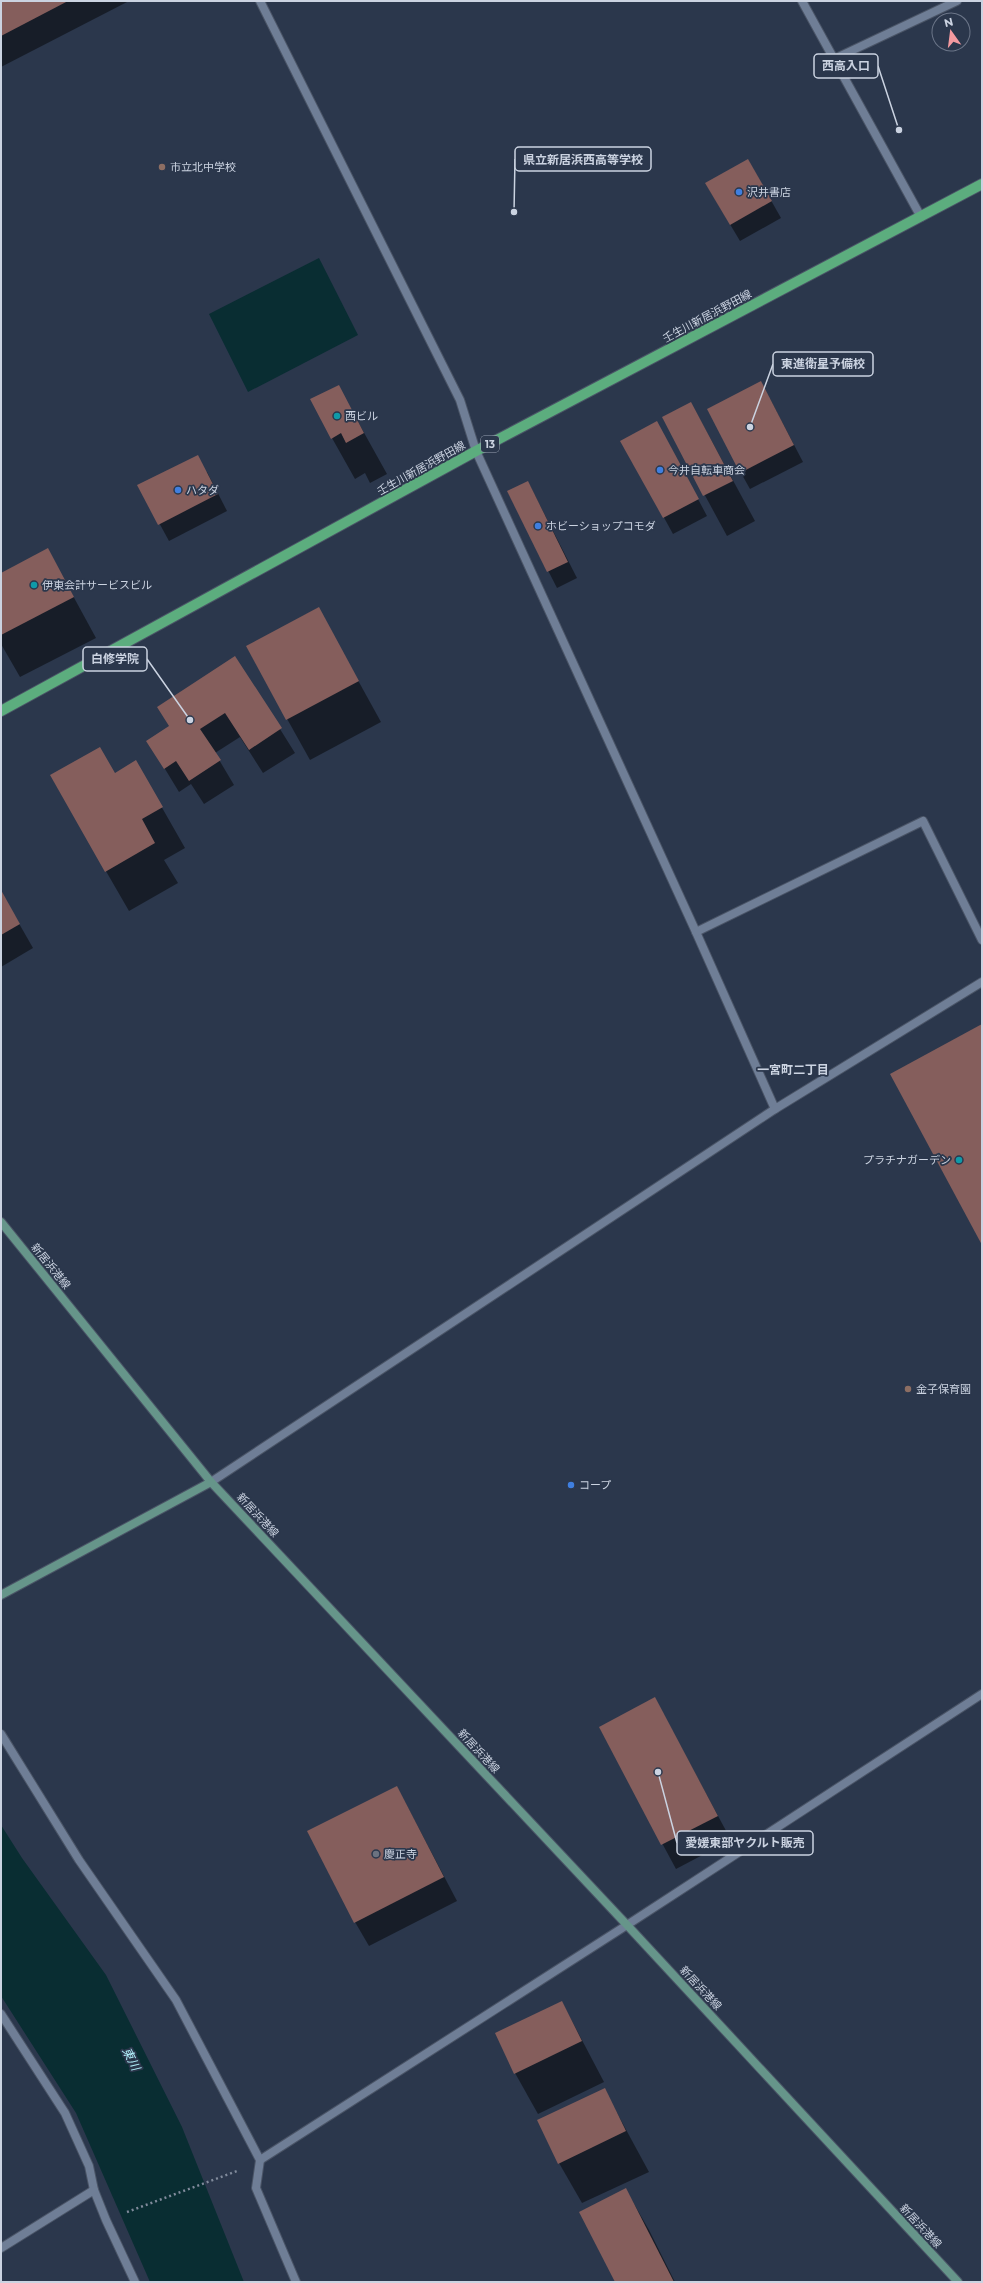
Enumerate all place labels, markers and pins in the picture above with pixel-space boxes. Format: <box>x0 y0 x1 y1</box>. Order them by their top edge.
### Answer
callout: 西高入口 <box>814 54 878 78</box>
callout: 県立新居浜西高等学校 <box>515 147 651 171</box>
place label: 市立北中学校 <box>170 160 236 174</box>
marker: 市立北中学校 <box>157 162 167 172</box>
place label: 沢井書店 <box>747 185 791 199</box>
marker: 沢井書店 <box>734 187 744 197</box>
callout: 東進衛星予備校 <box>773 352 873 376</box>
place label: 西ビル <box>345 409 378 423</box>
marker: 西ビル <box>332 411 342 421</box>
place label: 今井自転車商会 <box>668 463 745 477</box>
marker: 今井自転車商会 <box>655 465 665 475</box>
place label: ハタダ <box>186 483 219 497</box>
marker: ハタダ <box>173 485 183 495</box>
place label: ホビーショップコモダ <box>546 519 656 533</box>
marker: ホビーショップコモダ <box>533 521 543 531</box>
place label: 伊東会計サービスビル <box>42 578 152 592</box>
marker: 伊東会計サービスビル <box>29 580 39 590</box>
callout: 白修学院 <box>83 647 147 671</box>
place label: プラチナガーデン <box>863 1153 951 1167</box>
marker: プラチナガーデン <box>954 1155 964 1165</box>
place label: 金子保育園 <box>916 1382 971 1396</box>
marker: 金子保育園 <box>903 1384 913 1394</box>
place label: コープ <box>579 1478 611 1492</box>
marker: コープ <box>566 1480 576 1490</box>
callout: 愛媛東部ヤクルト販売 <box>677 1831 813 1855</box>
place label: 慶正寺 <box>384 1847 417 1861</box>
marker: 慶正寺 <box>371 1849 381 1859</box>

